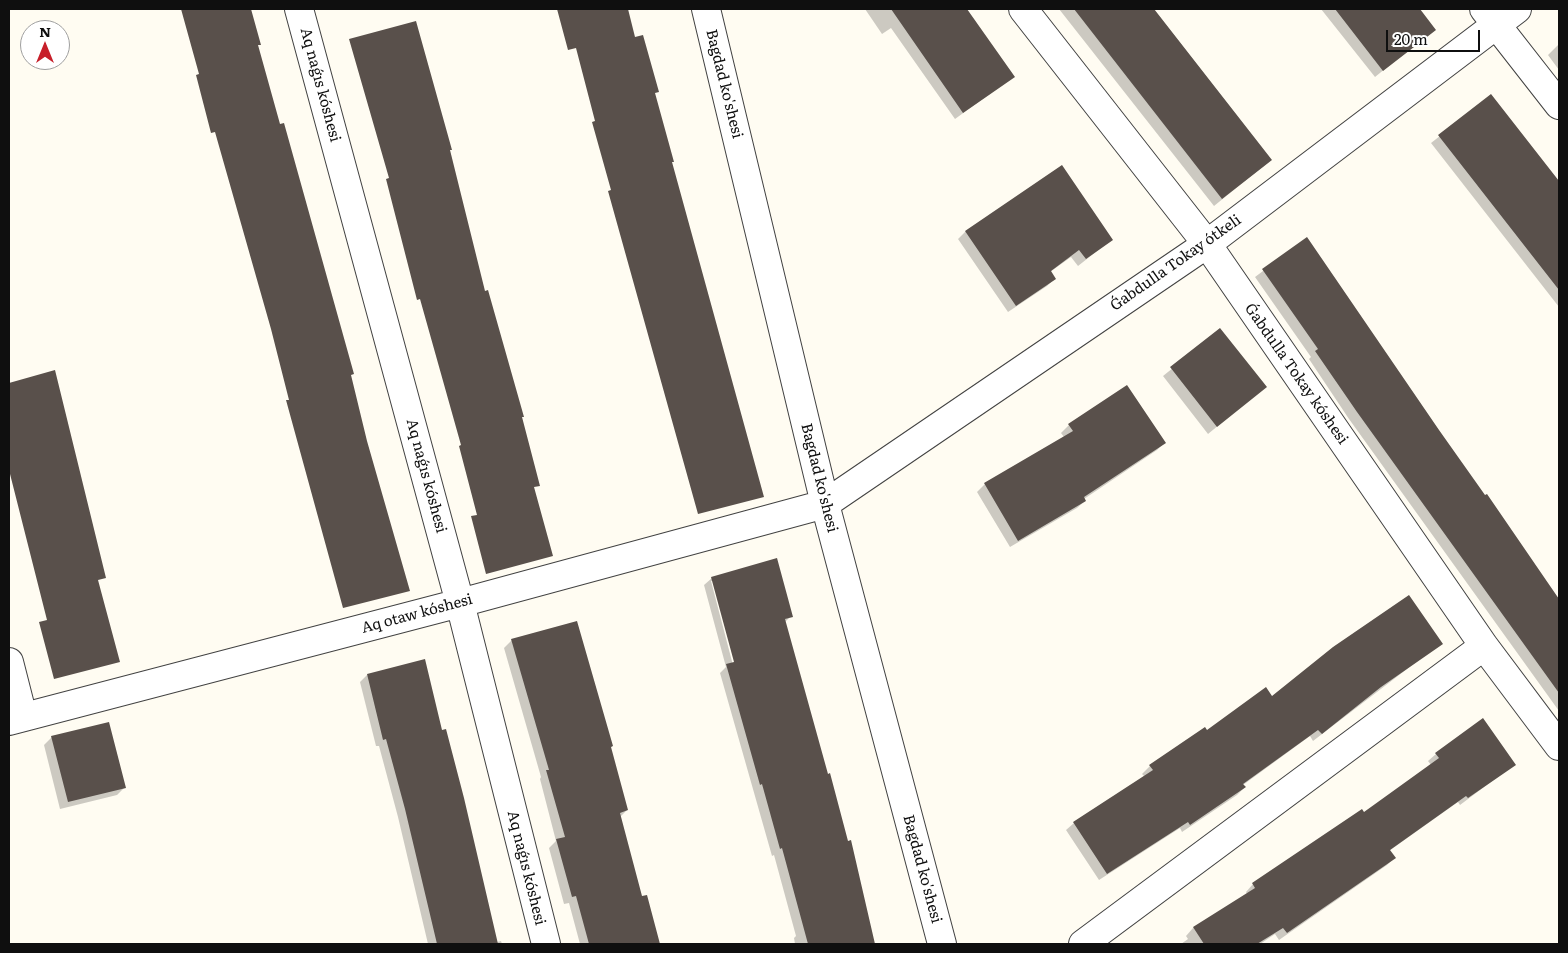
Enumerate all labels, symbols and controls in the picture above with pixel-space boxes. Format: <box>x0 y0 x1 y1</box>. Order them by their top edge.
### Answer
north arrow <box>20 20 70 70</box>
scale bar <box>1388 20 1482 52</box>
text: N <box>39 21 51 41</box>
street label: Aq naǵıs kóshesi <box>296 26 344 144</box>
text: 20 m <box>1394 27 1428 50</box>
street label: Bagdad ko'shesi <box>702 28 746 140</box>
street label: Ǵabdulla Tokay ótkeli <box>1107 211 1245 315</box>
street label: Ǵabdulla Tokay kóshesi <box>1241 300 1351 448</box>
street label: Aq naǵıs kóshesi <box>402 417 450 535</box>
street label: Bagdad ko'shesi <box>797 422 841 534</box>
street label: Aq otaw kóshesi <box>359 591 475 637</box>
street label: Aq naǵıs kóshesi <box>503 809 549 927</box>
street label: Bagdad ko'shesi <box>899 813 945 925</box>

